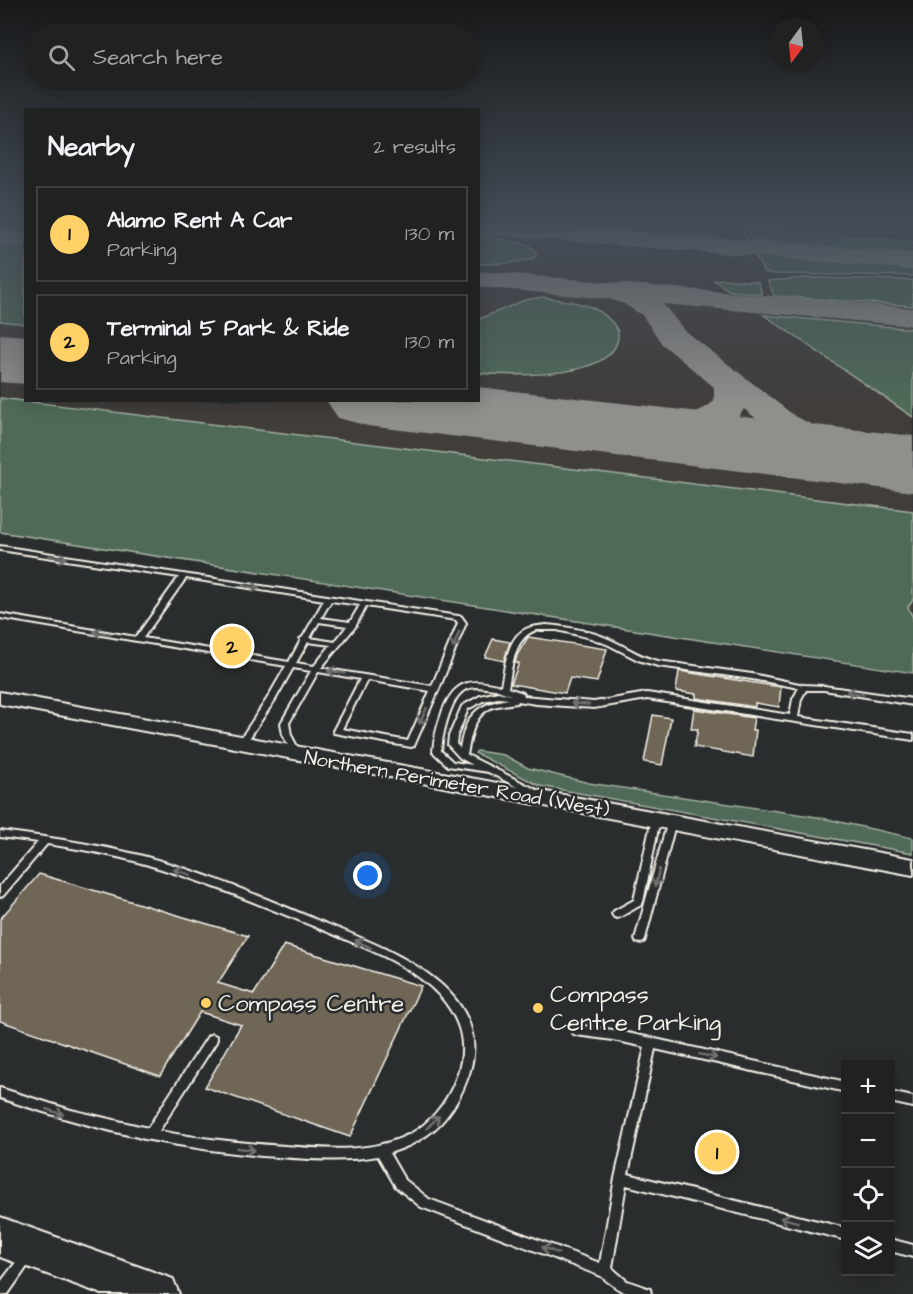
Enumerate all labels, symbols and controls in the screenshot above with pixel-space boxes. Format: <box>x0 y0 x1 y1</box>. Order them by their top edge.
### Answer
north arrow <box>769 18 823 72</box>
search box <box>24 24 480 90</box>
icon: search <box>45 41 78 74</box>
text: Search here <box>93 42 223 73</box>
text: Nearby <box>48 129 135 165</box>
text: 2 results <box>373 133 456 161</box>
text: Alamo Rent A Car <box>107 205 292 236</box>
text: 1 <box>68 220 71 248</box>
text: 130 m <box>405 220 454 248</box>
text: Parking <box>107 236 177 264</box>
text: Terminal 5 Park & Ride <box>107 313 349 344</box>
text: 2 <box>64 328 75 356</box>
text: 130 m <box>405 328 454 356</box>
text: Parking <box>107 344 177 372</box>
one-way arrow <box>47 552 67 563</box>
one-way arrow <box>240 581 260 592</box>
pin: 2 <box>212 624 252 668</box>
one-way arrow <box>93 627 113 638</box>
one-way arrow <box>449 630 460 649</box>
one-way arrow <box>327 666 347 677</box>
one-way arrow <box>846 687 866 698</box>
one-way arrow <box>570 699 590 710</box>
one-way arrow <box>417 707 428 725</box>
street label: Northern Perimeter Road (West) <box>302 743 612 825</box>
your location <box>353 861 382 890</box>
one-way arrow <box>173 866 192 877</box>
one-way arrow <box>650 868 662 887</box>
one-way arrow <box>355 937 373 949</box>
place label: Compass Centre Parking <box>550 978 721 1041</box>
place label: Compass Centre <box>218 987 404 1021</box>
marker: Compass Centre <box>199 996 213 1010</box>
marker: Compass Centre Parking <box>531 1001 545 1015</box>
one-way arrow <box>698 1051 718 1062</box>
map controls <box>841 1060 895 1276</box>
button: + <box>841 1060 895 1114</box>
one-way arrow <box>45 1107 64 1118</box>
button: − <box>841 1114 895 1168</box>
one-way arrow <box>426 1115 440 1130</box>
pin: 1 <box>698 1130 736 1174</box>
one-way arrow <box>236 1144 256 1155</box>
button: locate <box>841 1168 895 1222</box>
one-way arrow <box>780 1214 799 1226</box>
button: layers <box>841 1222 895 1276</box>
one-way arrow <box>541 1244 560 1255</box>

